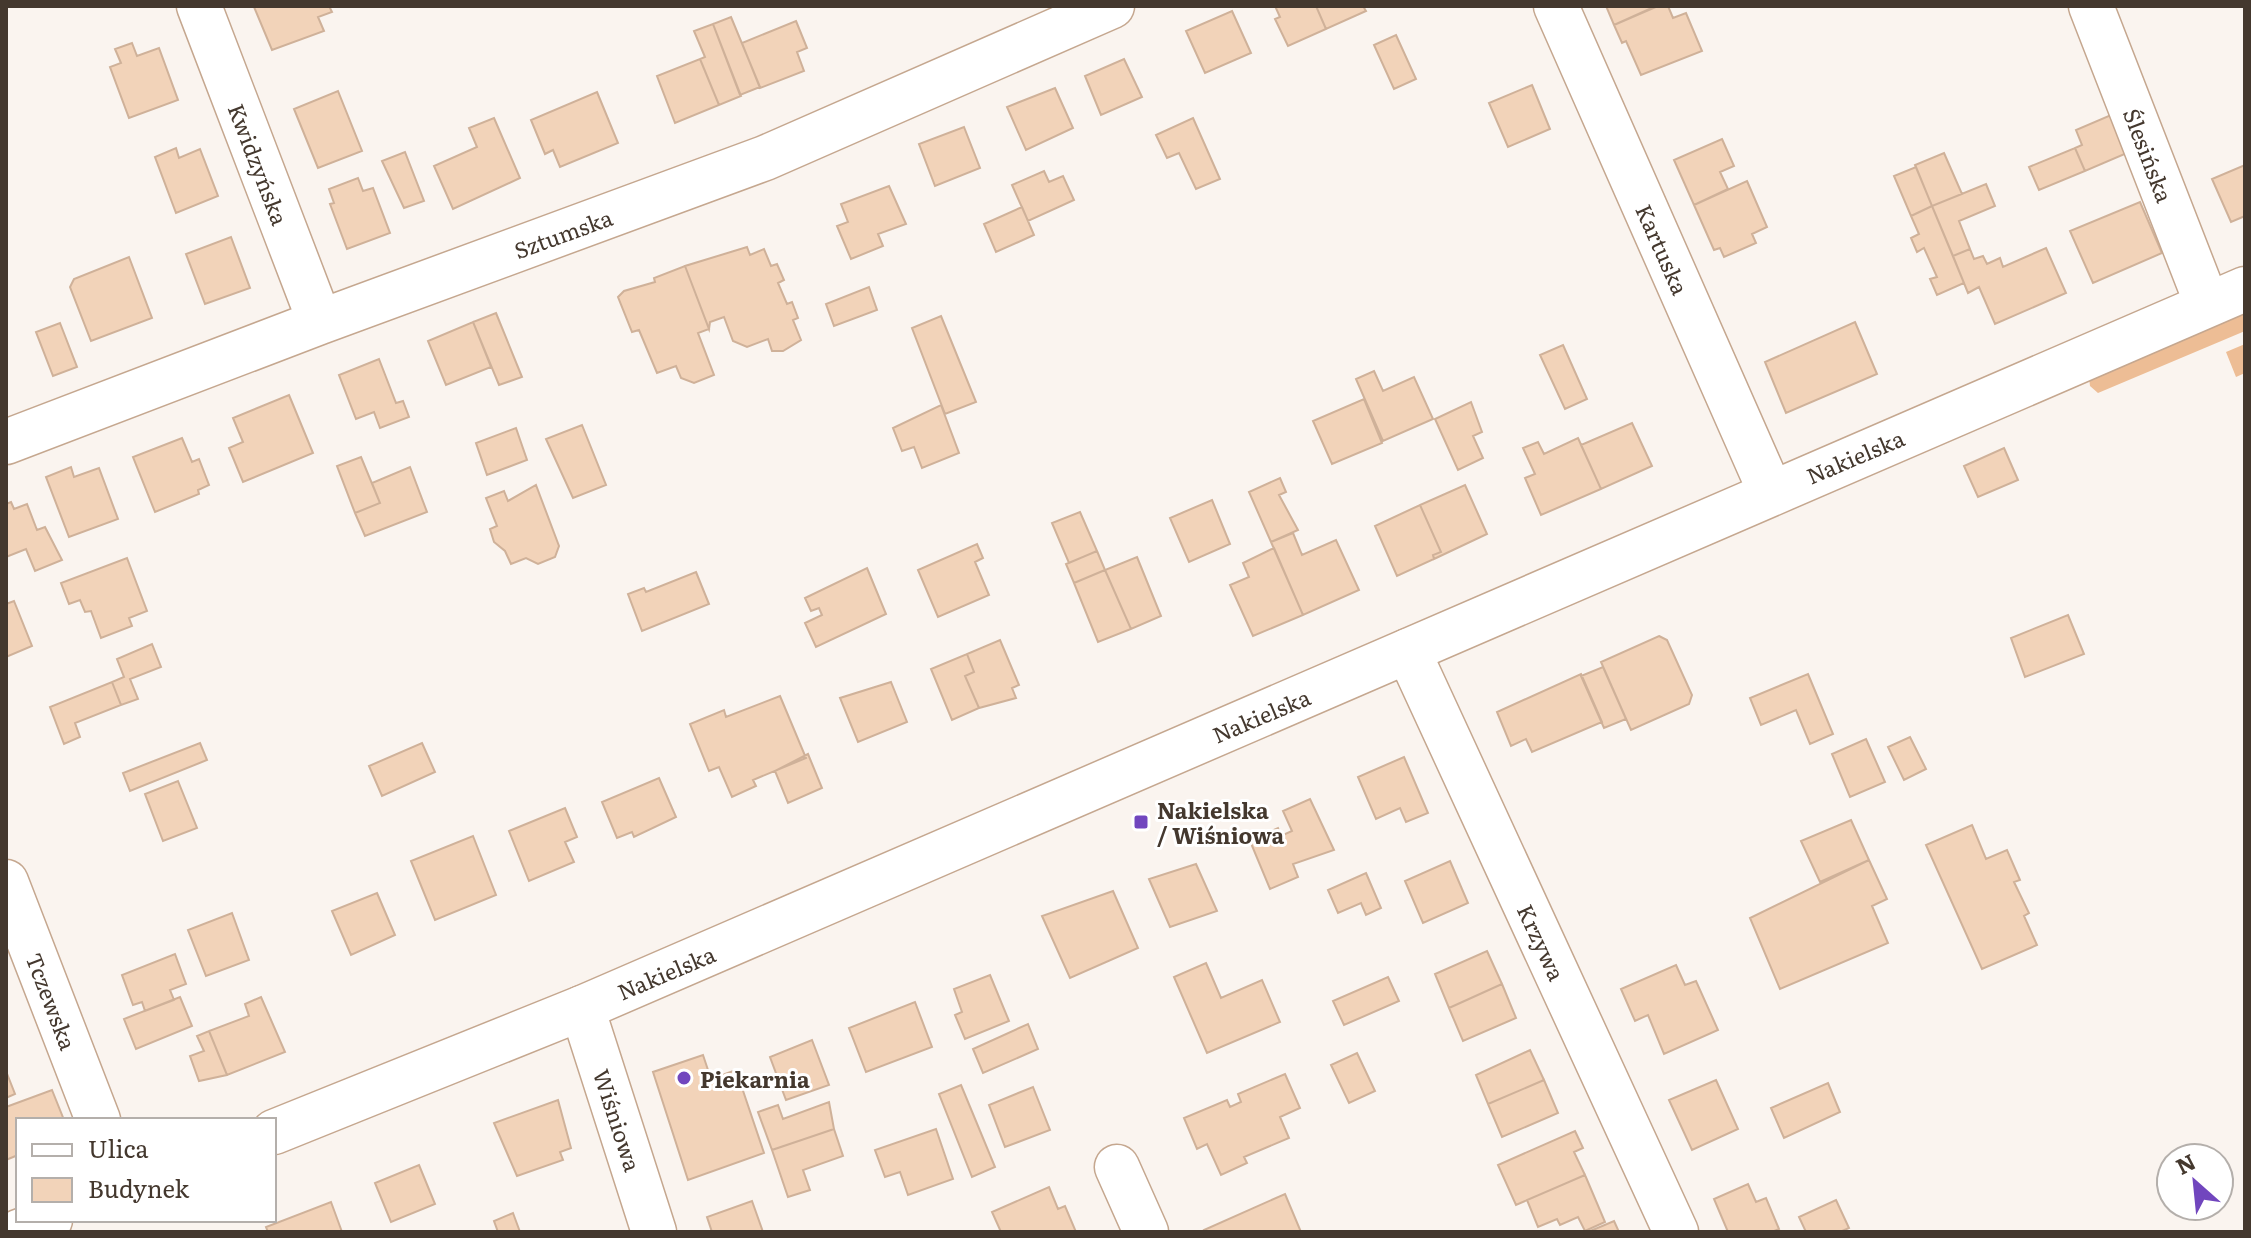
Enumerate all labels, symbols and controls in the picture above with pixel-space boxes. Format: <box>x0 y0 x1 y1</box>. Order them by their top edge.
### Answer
street label: Kwidzyńska <box>221 98 297 230</box>
street label: Ślesińska <box>2116 103 2182 207</box>
street label: Kartuska <box>1628 198 1698 300</box>
street label: Sztumska <box>509 200 617 266</box>
street label: Nakielska <box>1801 421 1909 491</box>
street label: Nakielska <box>1207 680 1315 750</box>
place label: Nakielska / Wiśniowa <box>1157 793 1285 851</box>
marker: Nakielska / Wiśniowa <box>1132 813 1150 831</box>
street label: Krzywa <box>1510 898 1574 986</box>
street label: Nakielska <box>612 937 720 1007</box>
street label: Tczewska <box>18 948 86 1054</box>
place label: Piekarnia <box>700 1062 810 1095</box>
street label: Wiśniowa <box>586 1065 650 1176</box>
marker: Piekarnia <box>675 1069 693 1087</box>
legend <box>16 1118 276 1222</box>
text: Ulica <box>88 1130 148 1165</box>
north arrow <box>2155 1142 2235 1222</box>
text: N <box>2170 1144 2201 1182</box>
text: Budynek <box>88 1170 190 1205</box>

